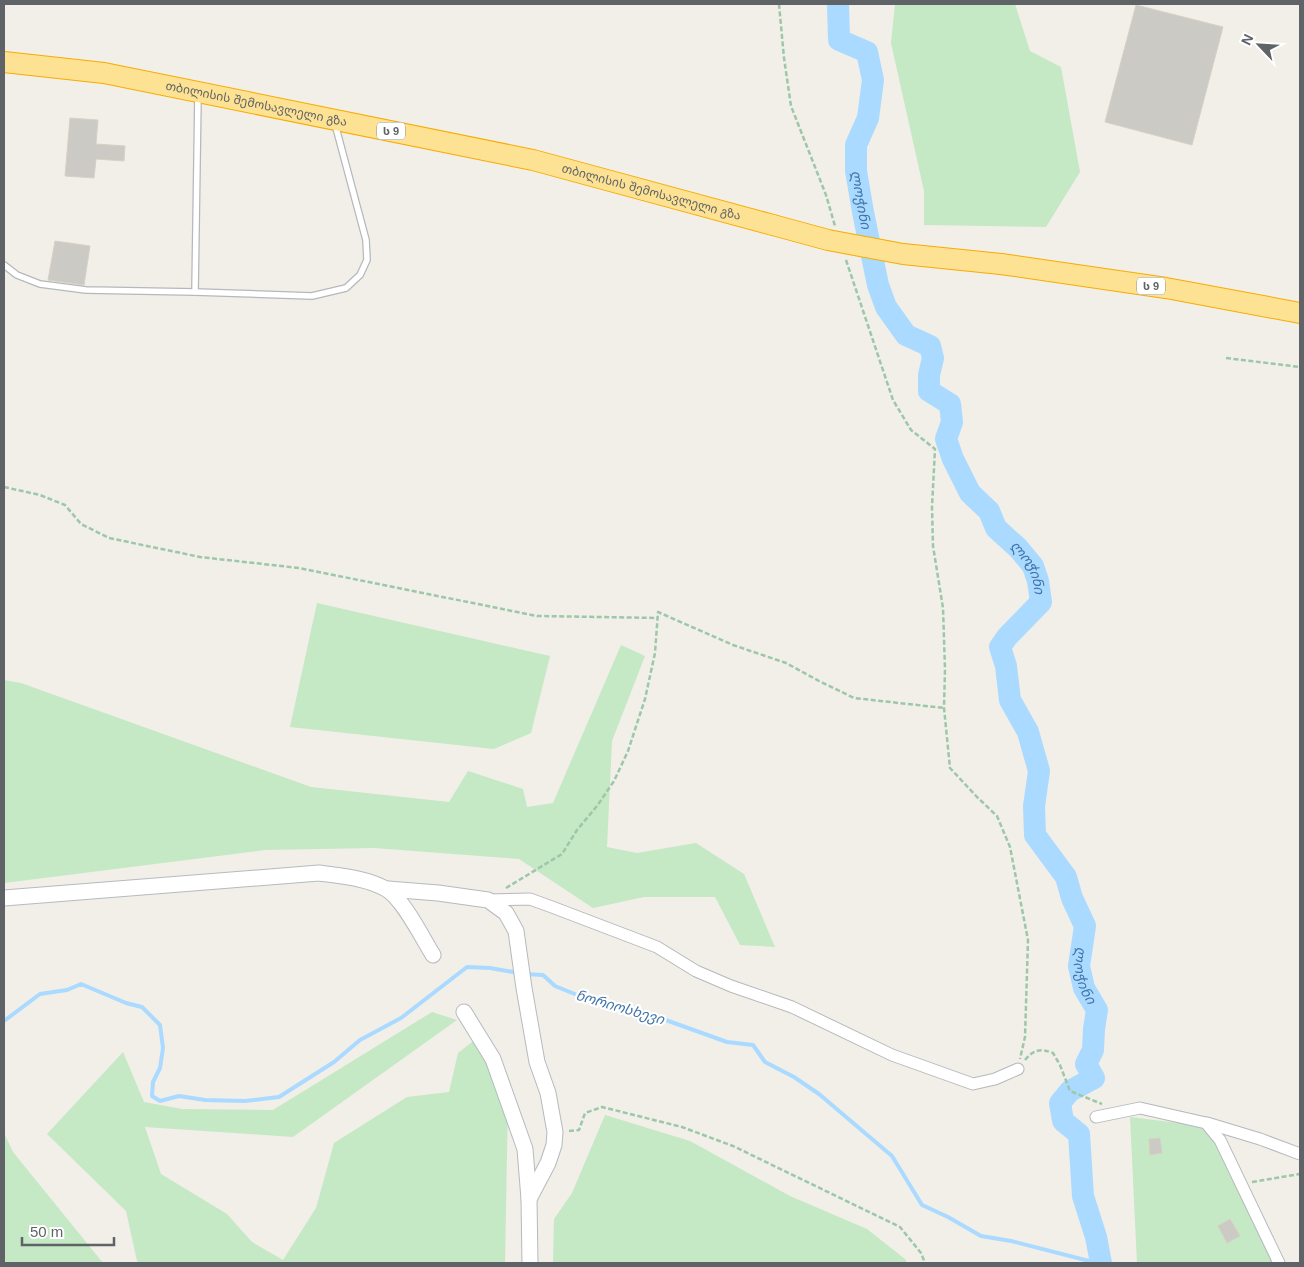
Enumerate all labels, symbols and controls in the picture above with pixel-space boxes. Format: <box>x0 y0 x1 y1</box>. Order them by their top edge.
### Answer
north arrow <box>1234 20 1284 70</box>
text: N <box>1238 32 1257 47</box>
street label: თბილისის შემოსავლელი გზა <box>164 79 348 129</box>
road number: ს 9 <box>377 122 405 140</box>
street label: თბილისის შემოსავლელი გზა <box>560 161 742 223</box>
water label: ლოჭინი <box>847 169 874 231</box>
road number: ს 9 <box>1137 278 1165 294</box>
water label: ლოჭინი <box>1007 537 1048 596</box>
water label: ლოჭინი <box>1070 945 1100 1007</box>
water label: ნორიოსხევი <box>574 987 667 1029</box>
scale bar <box>22 1214 115 1246</box>
text: 50 m <box>30 1223 63 1240</box>

